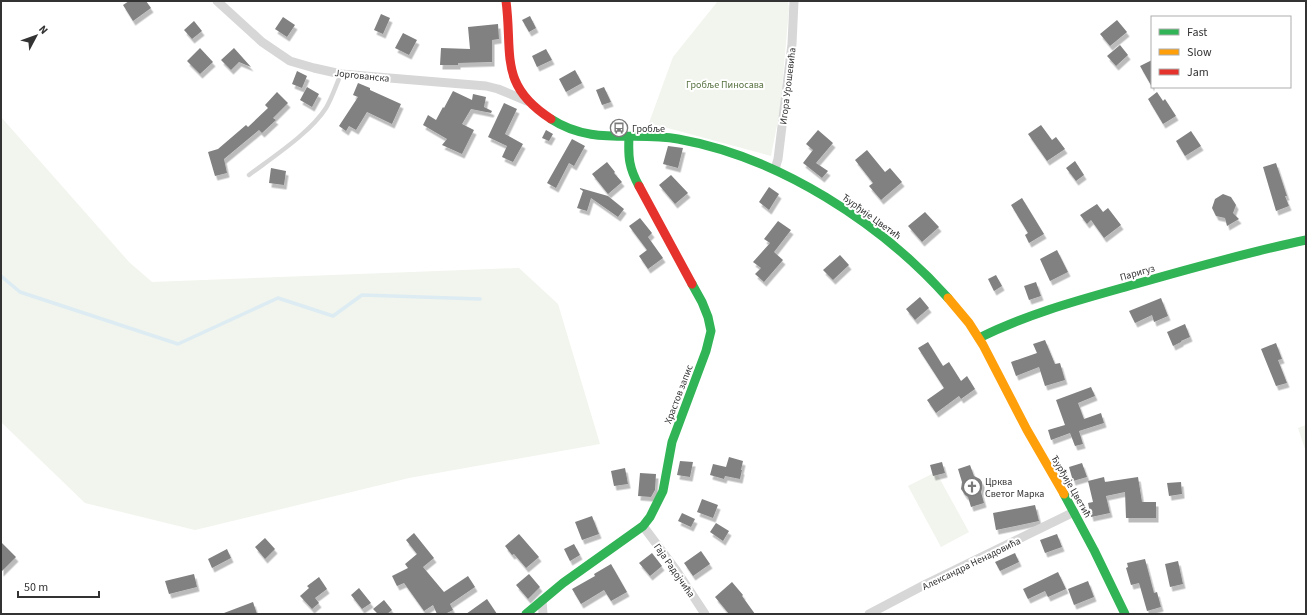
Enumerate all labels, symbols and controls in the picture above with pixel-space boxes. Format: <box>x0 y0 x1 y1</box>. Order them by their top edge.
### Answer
north arrow <box>16 16 56 56</box>
legend <box>1151 16 1291 88</box>
text: N <box>35 22 51 37</box>
text: Fast <box>1187 24 1207 41</box>
text: Slow <box>1187 44 1212 61</box>
street label: Игора Урошевића <box>776 47 800 125</box>
text: Jam <box>1187 64 1209 81</box>
street label: Јоргованска <box>334 66 390 86</box>
park label: Гробље Пиносава <box>686 78 764 92</box>
bus stop icon: Гробље <box>609 118 629 138</box>
place label: Гробље <box>632 122 665 136</box>
street label: Ђурђије Цветић <box>839 191 904 243</box>
street label: Паригуз <box>1118 261 1157 285</box>
street label: Храстов запис <box>661 362 697 426</box>
street label: Ђурђије Цветић <box>1048 453 1095 520</box>
place label: Црква Светог Марка <box>985 475 1044 501</box>
church icon: Црква Светог Марка <box>962 477 982 497</box>
street label: Александра Ненадовића <box>920 534 1023 594</box>
street label: Гаја Радојчића <box>650 541 698 601</box>
scale bar <box>18 573 99 599</box>
text: 50 m <box>24 579 48 596</box>

